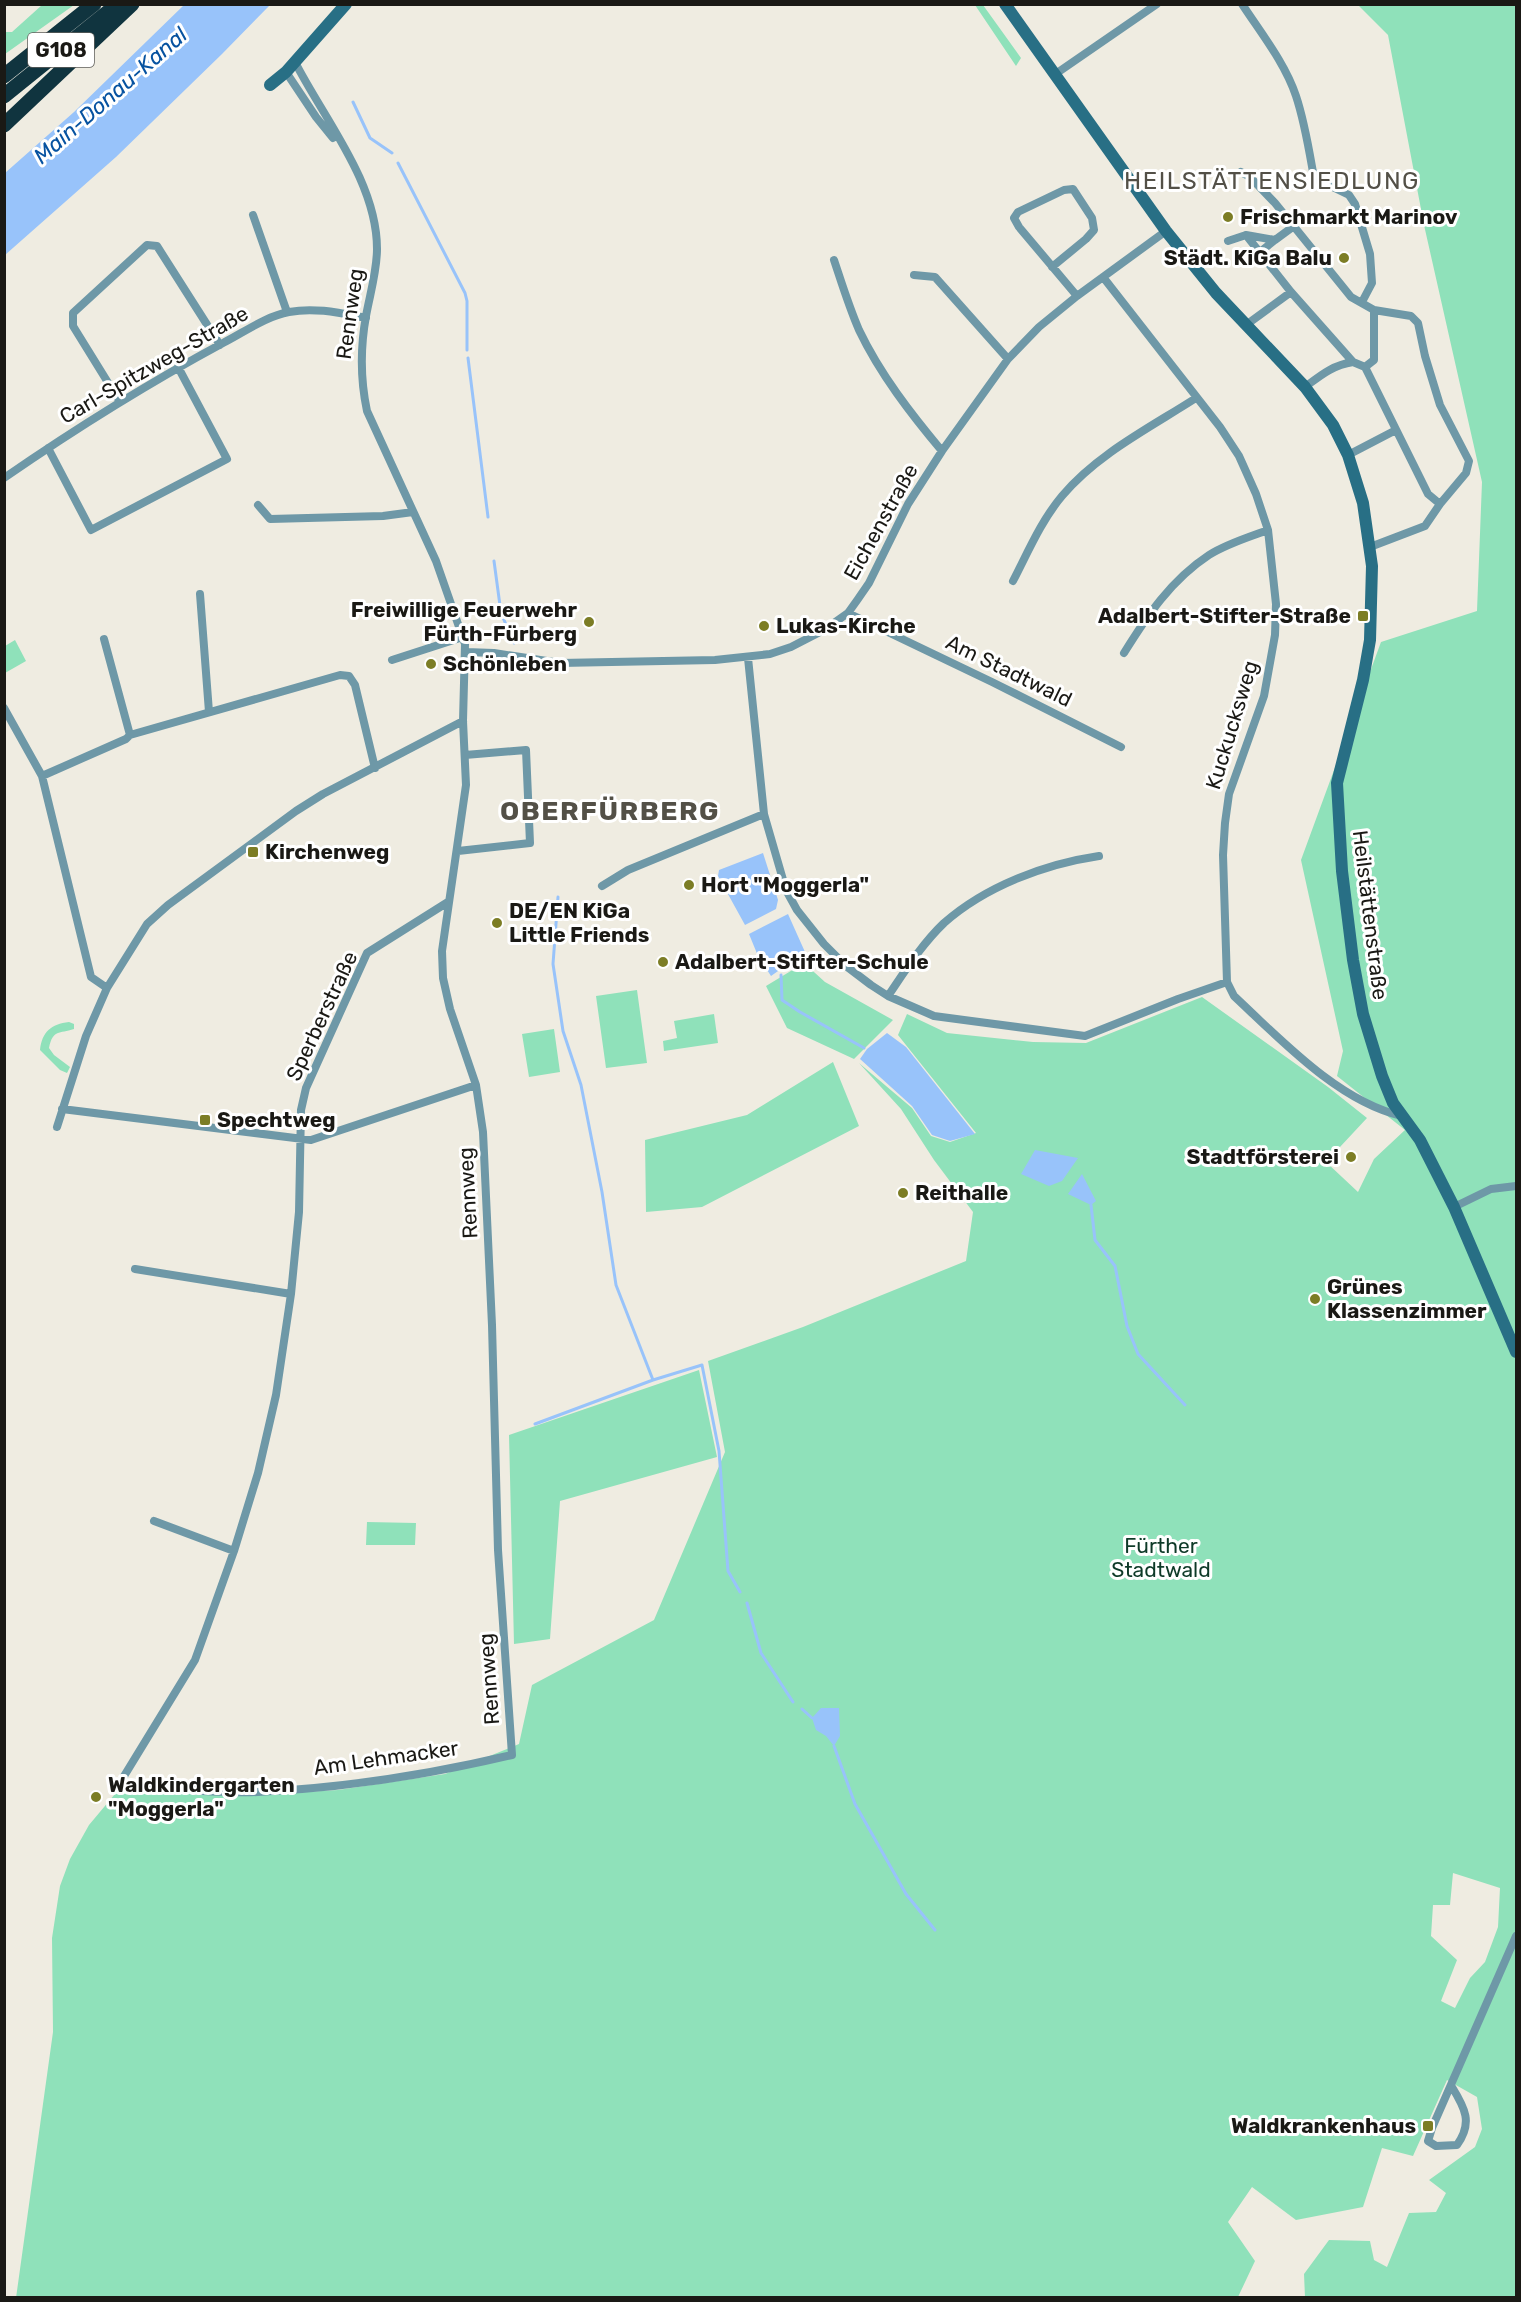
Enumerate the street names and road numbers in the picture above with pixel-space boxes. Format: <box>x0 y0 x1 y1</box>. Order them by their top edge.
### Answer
road number: G108 <box>28 33 94 67</box>
street label: Rennweg <box>331 267 368 361</box>
street label: Carl-Spitzweg-Straße <box>55 300 252 429</box>
street label: Eichenstraße <box>838 459 923 584</box>
street label: Am Stadtwald <box>942 629 1076 712</box>
street label: Kuckucksweg <box>1200 657 1263 792</box>
street label: Heilstättenstraße <box>1348 829 1393 1001</box>
street label: Sperberstraße <box>281 947 362 1085</box>
street label: Rennweg <box>453 1147 482 1239</box>
street label: Rennweg <box>473 1633 504 1726</box>
street label: Am Lehmacker <box>312 1735 460 1780</box>

